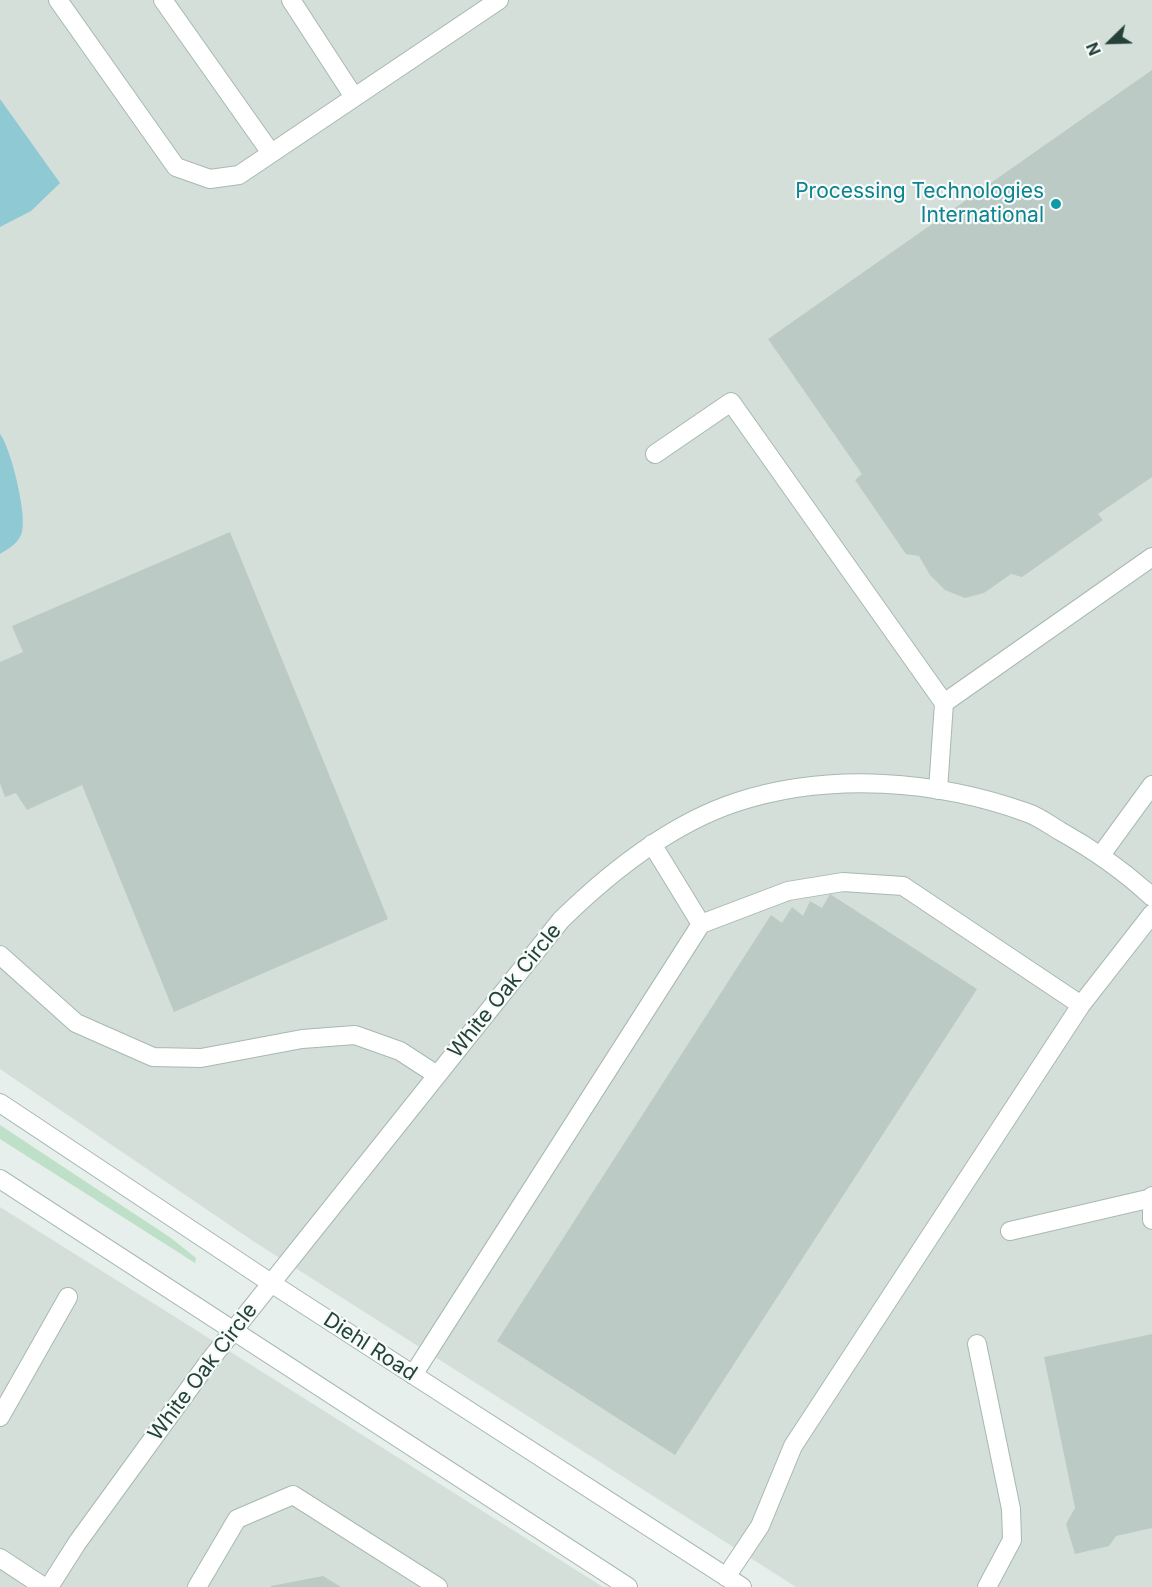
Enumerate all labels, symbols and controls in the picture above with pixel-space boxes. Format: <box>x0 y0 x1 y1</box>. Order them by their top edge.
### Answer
north arrow <box>1080 12 1140 72</box>
text: N <box>1082 40 1105 59</box>
place label: Processing Technologies International <box>795 179 1044 229</box>
marker: Processing Technologies International <box>1049 197 1063 211</box>
street label: White Oak Circle <box>443 919 567 1063</box>
street label: White Oak Circle <box>143 1298 263 1446</box>
street label: Diehl Road <box>318 1307 422 1387</box>

